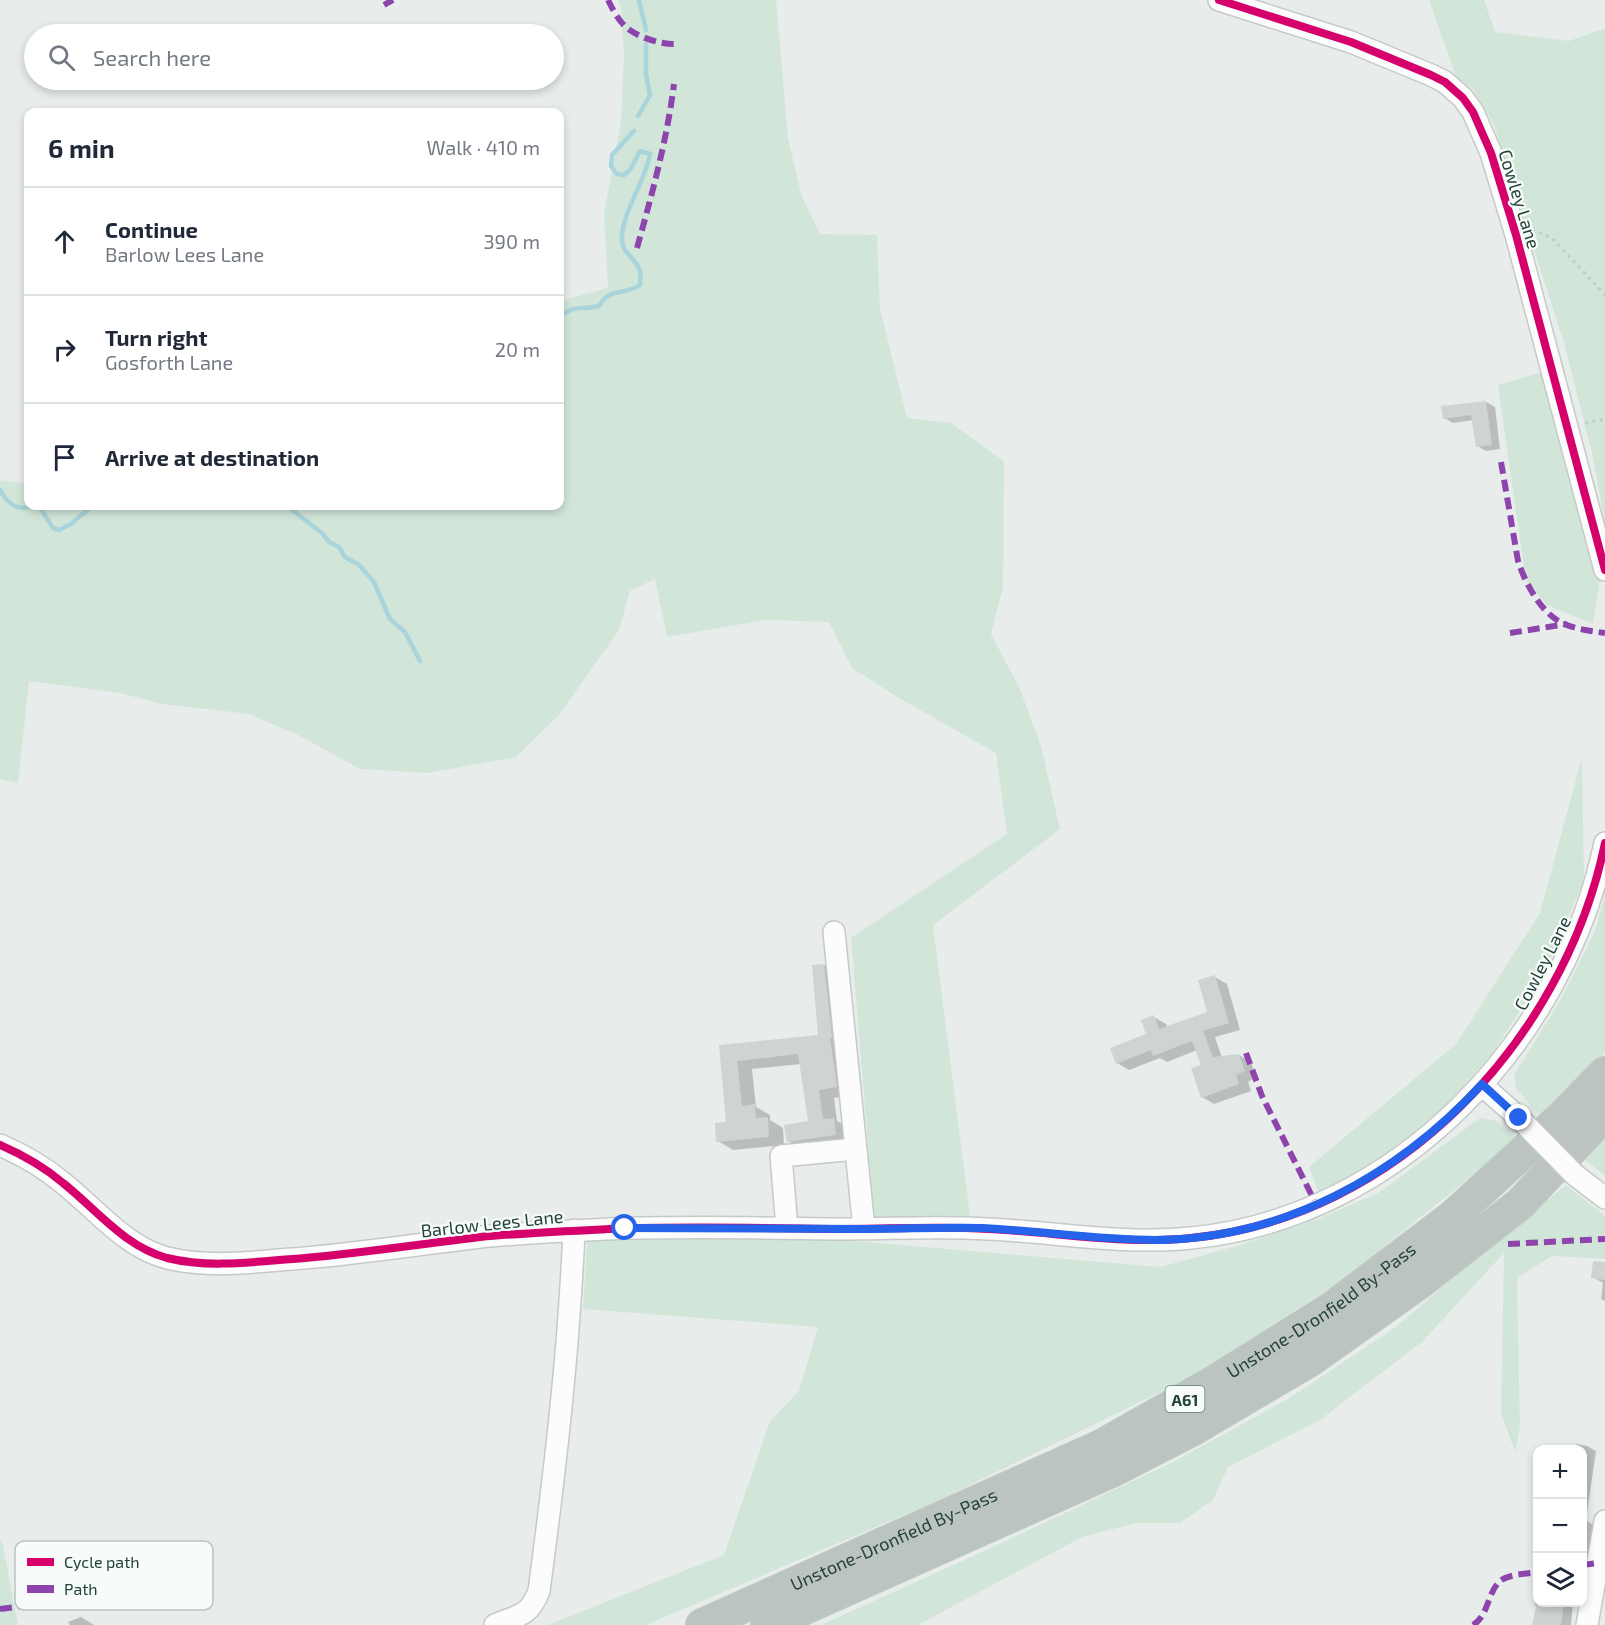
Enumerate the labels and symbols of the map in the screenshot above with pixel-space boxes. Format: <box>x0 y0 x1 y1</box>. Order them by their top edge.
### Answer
street label: Cowley Lane <box>1494 147 1546 251</box>
street label: Cowley Lane <box>1509 912 1575 1014</box>
route end <box>1505 1104 1531 1130</box>
street label: Barlow Lees Lane <box>420 1205 564 1241</box>
route start <box>611 1214 637 1240</box>
street label: Unstone-Dronfield By-Pass <box>1222 1238 1420 1383</box>
road number: A61 <box>1166 1386 1204 1412</box>
street label: Unstone-Dronfield By-Pass <box>787 1483 1000 1595</box>
legend <box>15 1541 213 1610</box>
text: Cycle path <box>64 1552 140 1571</box>
text: Path <box>64 1579 98 1598</box>

